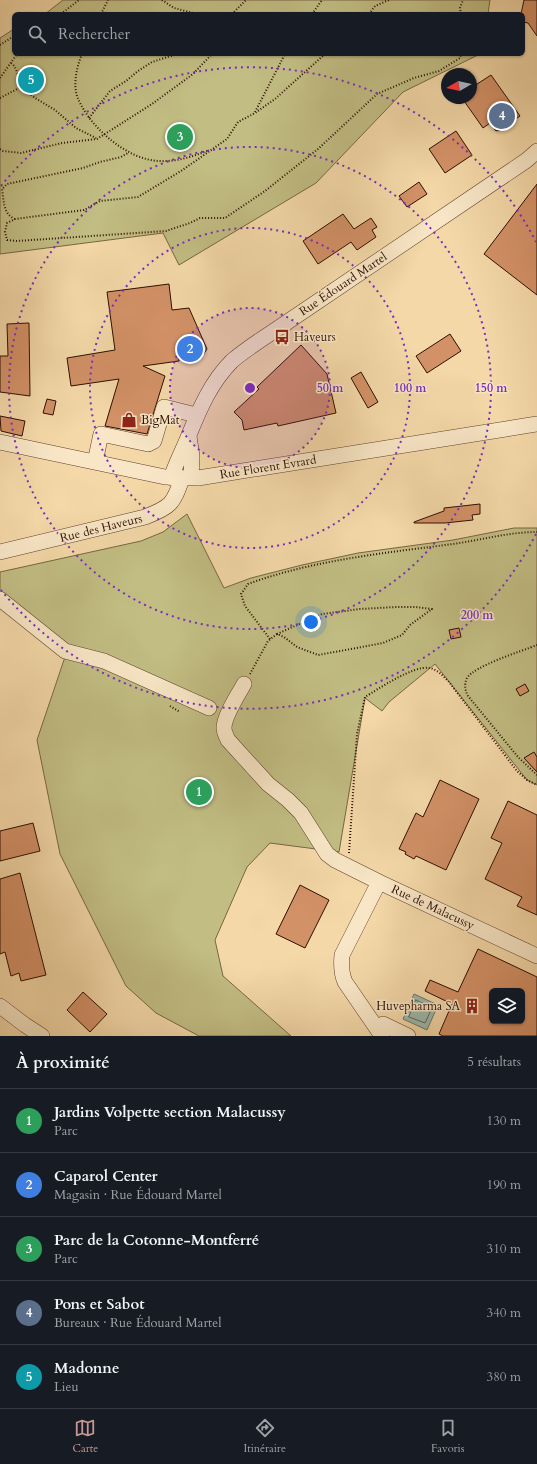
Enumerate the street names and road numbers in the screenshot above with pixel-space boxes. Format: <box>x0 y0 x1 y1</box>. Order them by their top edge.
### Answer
street label: Rue Édouard Martel <box>295 248 390 319</box>
street label: Rue Florent Evrard <box>219 451 318 483</box>
street label: Rue des Haveurs <box>58 510 144 546</box>
street label: Rue de Malacussy <box>389 881 478 933</box>

